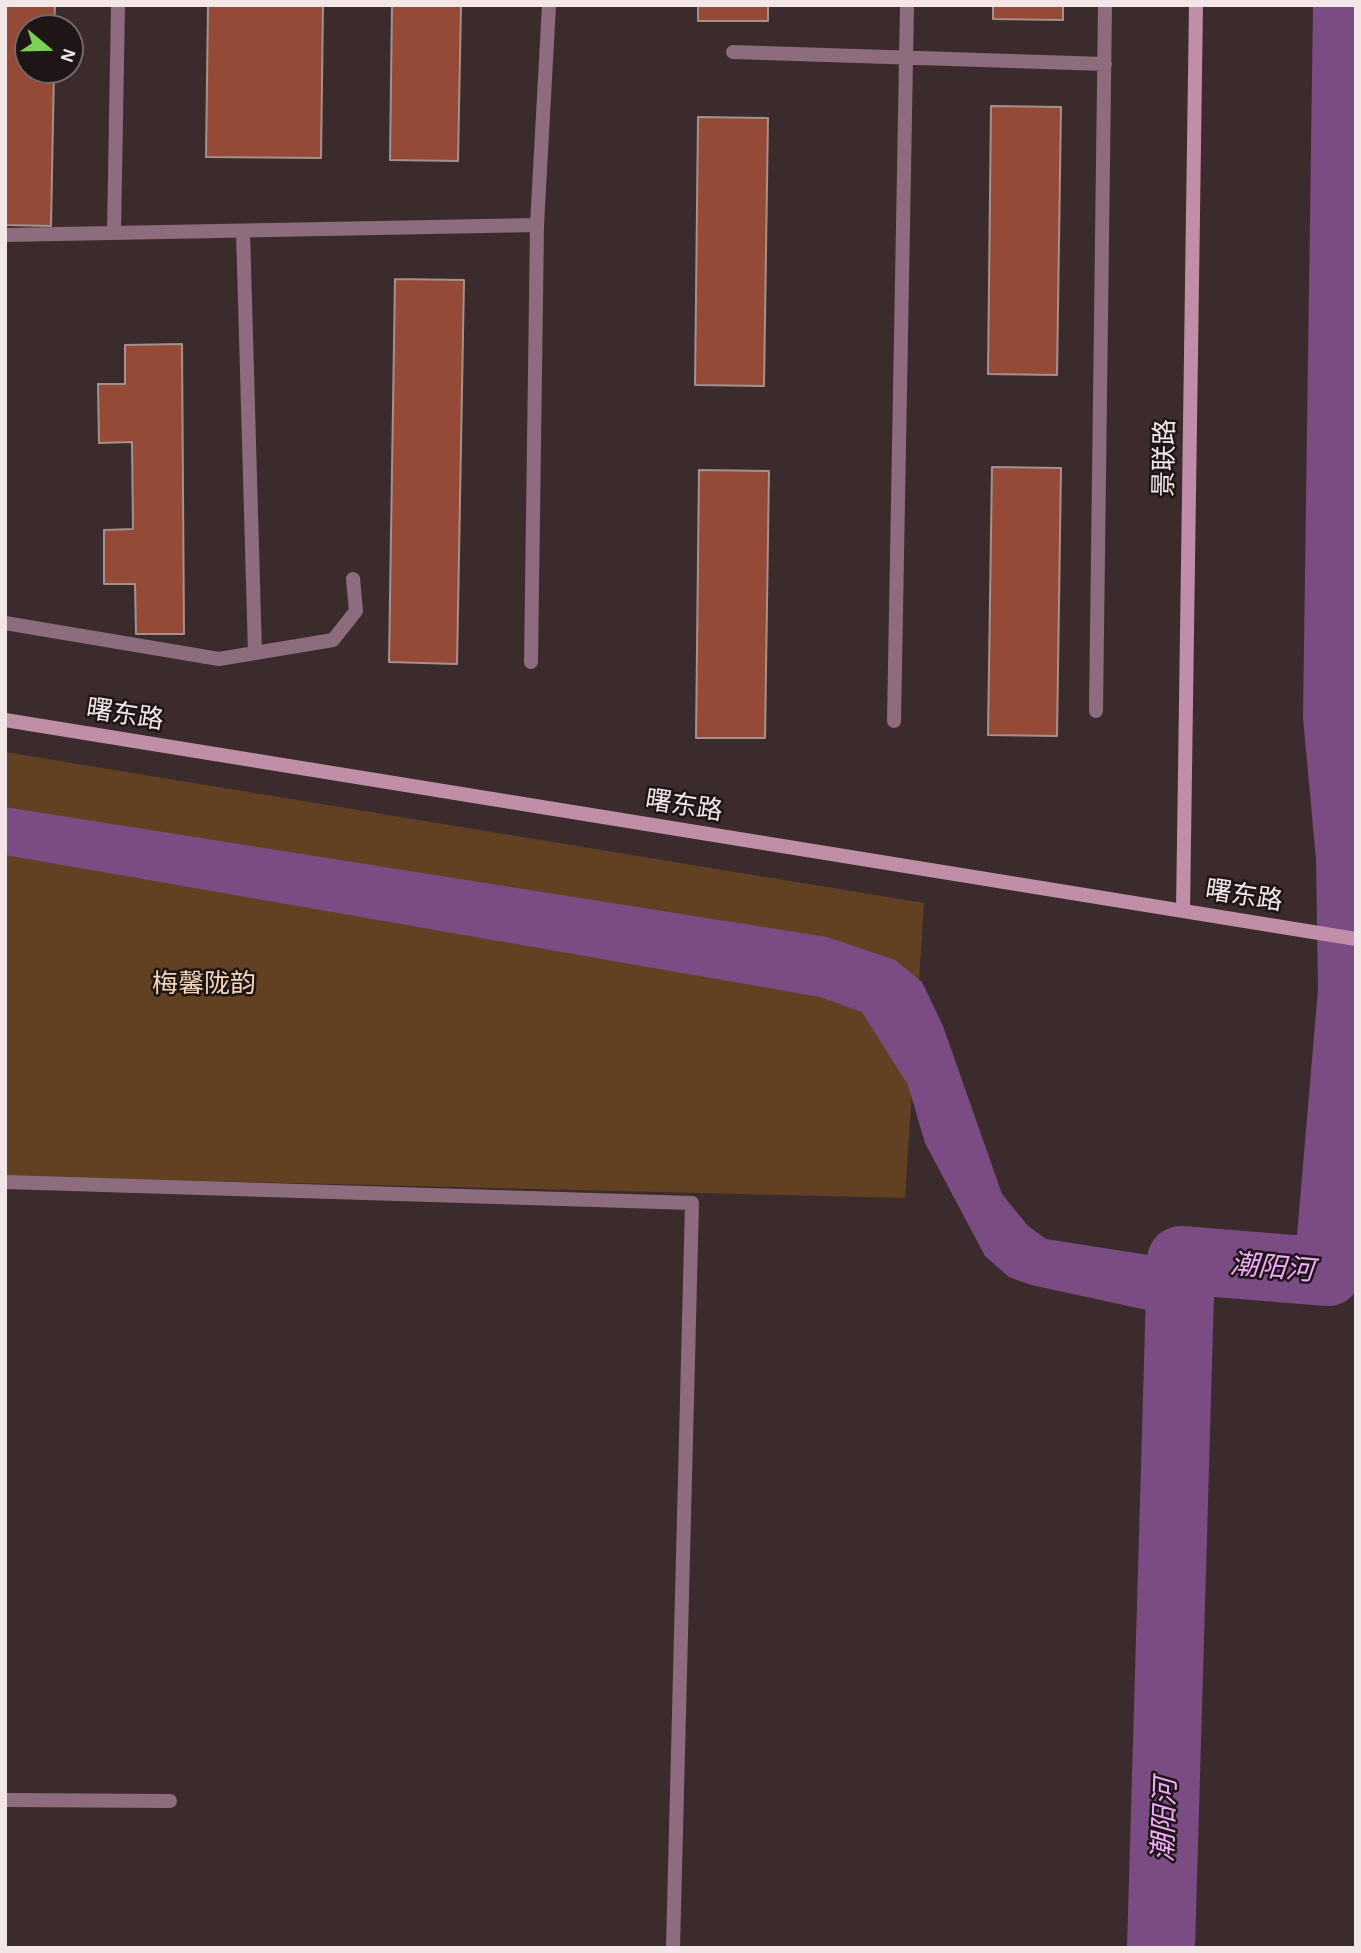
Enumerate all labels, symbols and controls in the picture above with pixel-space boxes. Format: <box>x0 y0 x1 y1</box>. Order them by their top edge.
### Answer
north arrow <box>14 14 84 84</box>
text: N <box>56 46 79 65</box>
street label: 景联路 <box>1149 419 1181 497</box>
street label: 曙东路 <box>84 693 166 737</box>
street label: 曙东路 <box>643 784 725 828</box>
street label: 曙东路 <box>1203 874 1285 918</box>
park label: 梅馨陇韵 <box>152 968 256 1000</box>
water label: 潮阳河 <box>1229 1248 1315 1288</box>
water label: 潮阳河 <box>1147 1777 1183 1863</box>

